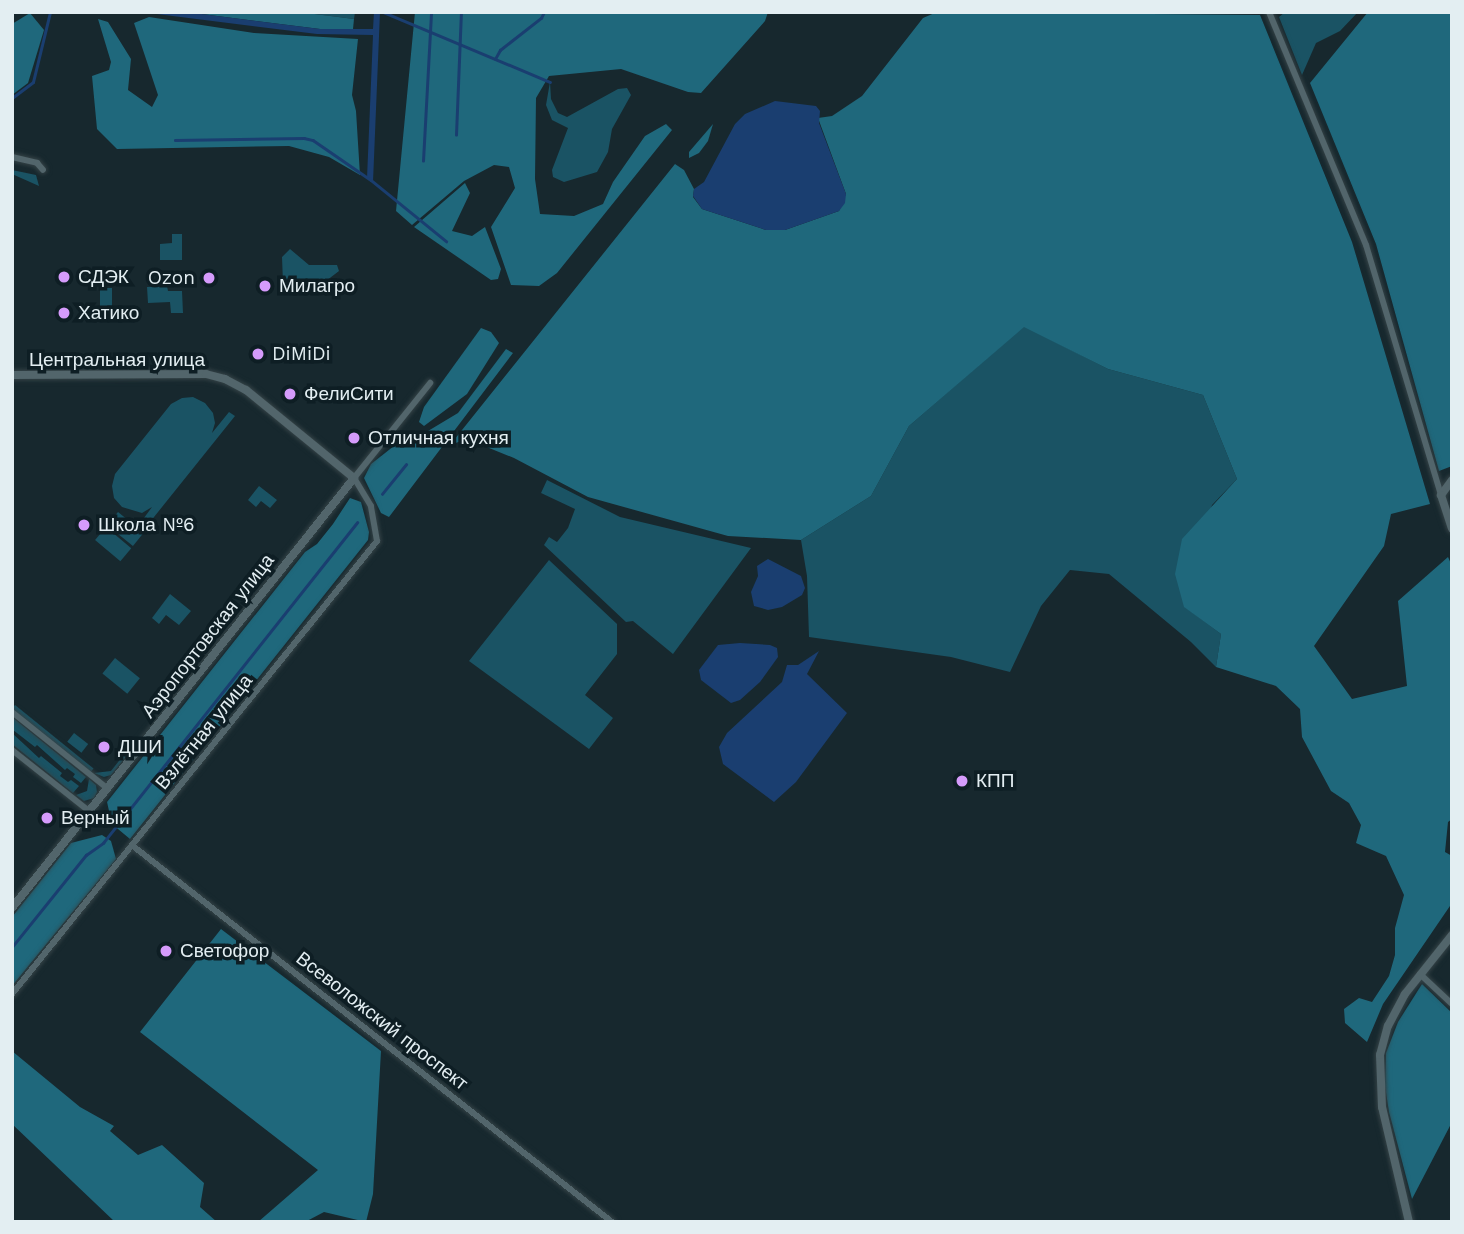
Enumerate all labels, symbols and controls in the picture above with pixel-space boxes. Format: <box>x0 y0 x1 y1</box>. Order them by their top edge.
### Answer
place label: СДЭК <box>78 266 129 288</box>
place label: Ozon <box>148 267 195 289</box>
marker: СДЭК <box>56 269 72 285</box>
marker: Ozon <box>201 270 217 286</box>
place label: Милагро <box>279 275 355 297</box>
marker: Милагро <box>257 278 273 294</box>
place label: Хатико <box>78 302 139 324</box>
marker: Хатико <box>56 305 72 321</box>
place label: DiMiDi <box>272 343 331 365</box>
marker: DiMiDi <box>250 346 266 362</box>
street label: Центральная улица <box>29 349 205 371</box>
place label: ФелиСити <box>304 383 394 405</box>
marker: ФелиСити <box>282 386 298 402</box>
place label: Отличная кухня <box>368 427 509 449</box>
marker: Отличная кухня <box>346 430 362 446</box>
place label: Школа №6 <box>98 514 195 536</box>
marker: Школа №6 <box>76 517 92 533</box>
street label: Аэропортовская улица <box>137 550 279 722</box>
street label: Взлётная улица <box>151 670 257 794</box>
place label: ДШИ <box>118 736 162 758</box>
marker: ДШИ <box>96 739 112 755</box>
place label: КПП <box>976 770 1014 792</box>
marker: КПП <box>954 773 970 789</box>
place label: Верный <box>61 807 130 829</box>
marker: Верный <box>39 810 55 826</box>
place label: Светофор <box>180 940 269 962</box>
marker: Светофор <box>158 943 174 959</box>
street label: Всеволожский проспект <box>292 947 472 1095</box>

